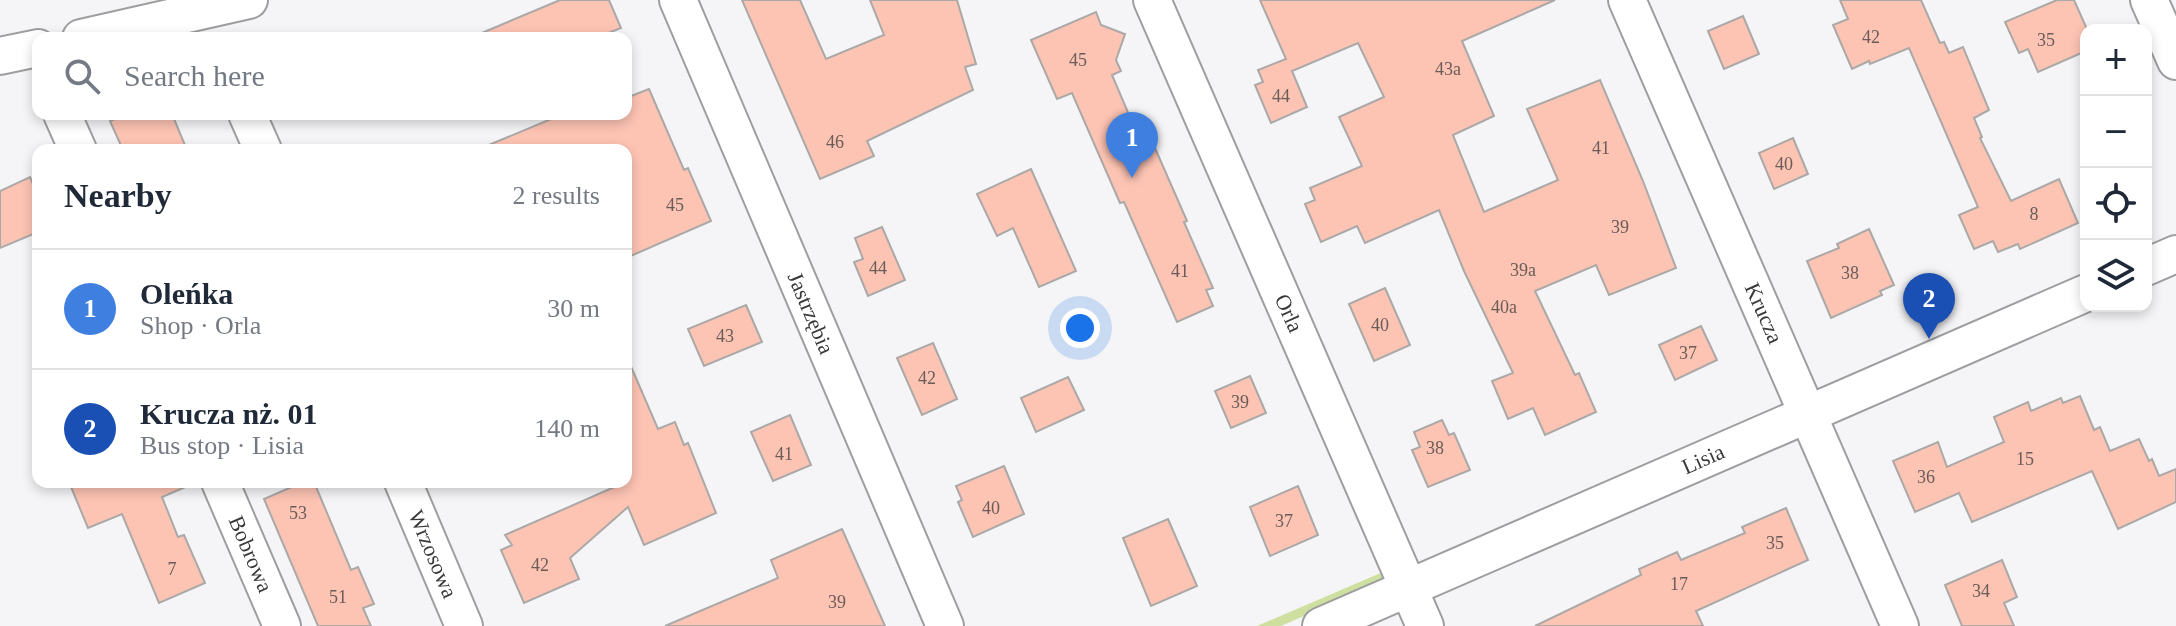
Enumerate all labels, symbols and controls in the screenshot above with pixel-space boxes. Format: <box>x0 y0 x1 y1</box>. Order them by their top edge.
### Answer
map controls <box>2080 24 2152 312</box>
button: + <box>2080 24 2152 96</box>
house number: 42 <box>1862 27 1880 47</box>
house number: 35 <box>2037 30 2055 50</box>
search box <box>32 32 632 120</box>
house number: 45 <box>1069 50 1087 70</box>
icon: search <box>60 54 104 98</box>
text: Search here <box>124 59 265 92</box>
house number: 43a <box>1435 59 1461 79</box>
house number: 44 <box>1272 86 1290 106</box>
button: − <box>2080 96 2152 168</box>
pin: 1 <box>1106 112 1158 178</box>
house number: 46 <box>826 132 844 152</box>
house number: 41 <box>1592 138 1610 158</box>
house number: 40 <box>1775 154 1793 174</box>
button: locate <box>2080 168 2152 240</box>
text: Nearby <box>64 177 172 214</box>
text: 2 results <box>513 181 600 210</box>
house number: 45 <box>666 195 684 215</box>
house number: 8 <box>2030 204 2039 224</box>
house number: 39 <box>1611 217 1629 237</box>
button: layers <box>2080 240 2152 312</box>
house number: 44 <box>869 258 887 278</box>
house number: 39a <box>1510 260 1536 280</box>
house number: 41 <box>1171 261 1189 281</box>
house number: 38 <box>1841 263 1859 283</box>
street label: Jastrzębia <box>783 268 840 358</box>
pin: 2 <box>1903 273 1955 339</box>
text: Oleńka <box>140 277 233 310</box>
street label: Krucza <box>1740 279 1788 347</box>
street label: Orla <box>1270 290 1308 336</box>
text: 1 <box>84 294 97 323</box>
text: 30 m <box>547 294 600 323</box>
house number: 40a <box>1491 297 1517 317</box>
your location <box>1060 308 1100 348</box>
text: Shop · Orla <box>140 311 261 340</box>
house number: 40 <box>1371 315 1389 335</box>
house number: 43 <box>716 326 734 346</box>
house number: 37 <box>1679 343 1697 363</box>
house number: 42 <box>918 368 936 388</box>
house number: 39 <box>1231 392 1249 412</box>
text: Krucza nż. 01 <box>140 397 317 430</box>
text: 2 <box>84 414 97 443</box>
text: 140 m <box>534 414 600 443</box>
text: Bus stop · Lisia <box>140 431 304 460</box>
house number: 38 <box>1426 438 1444 458</box>
street label: Lisia <box>1678 439 1728 479</box>
house number: 41 <box>775 444 793 464</box>
house number: 15 <box>2016 449 2034 469</box>
house number: 36 <box>1917 467 1935 487</box>
house number: 40 <box>982 498 1000 518</box>
house number: 53 <box>289 503 307 523</box>
street label: Wrzosowa <box>403 506 463 602</box>
house number: 37 <box>1275 511 1293 531</box>
street label: Bobrowa <box>224 512 278 596</box>
house number: 35 <box>1766 533 1784 553</box>
house number: 42 <box>531 555 549 575</box>
house number: 7 <box>168 559 177 579</box>
house number: 17 <box>1670 574 1688 594</box>
house number: 34 <box>1972 581 1990 601</box>
house number: 51 <box>329 587 347 607</box>
house number: 39 <box>828 592 846 612</box>

